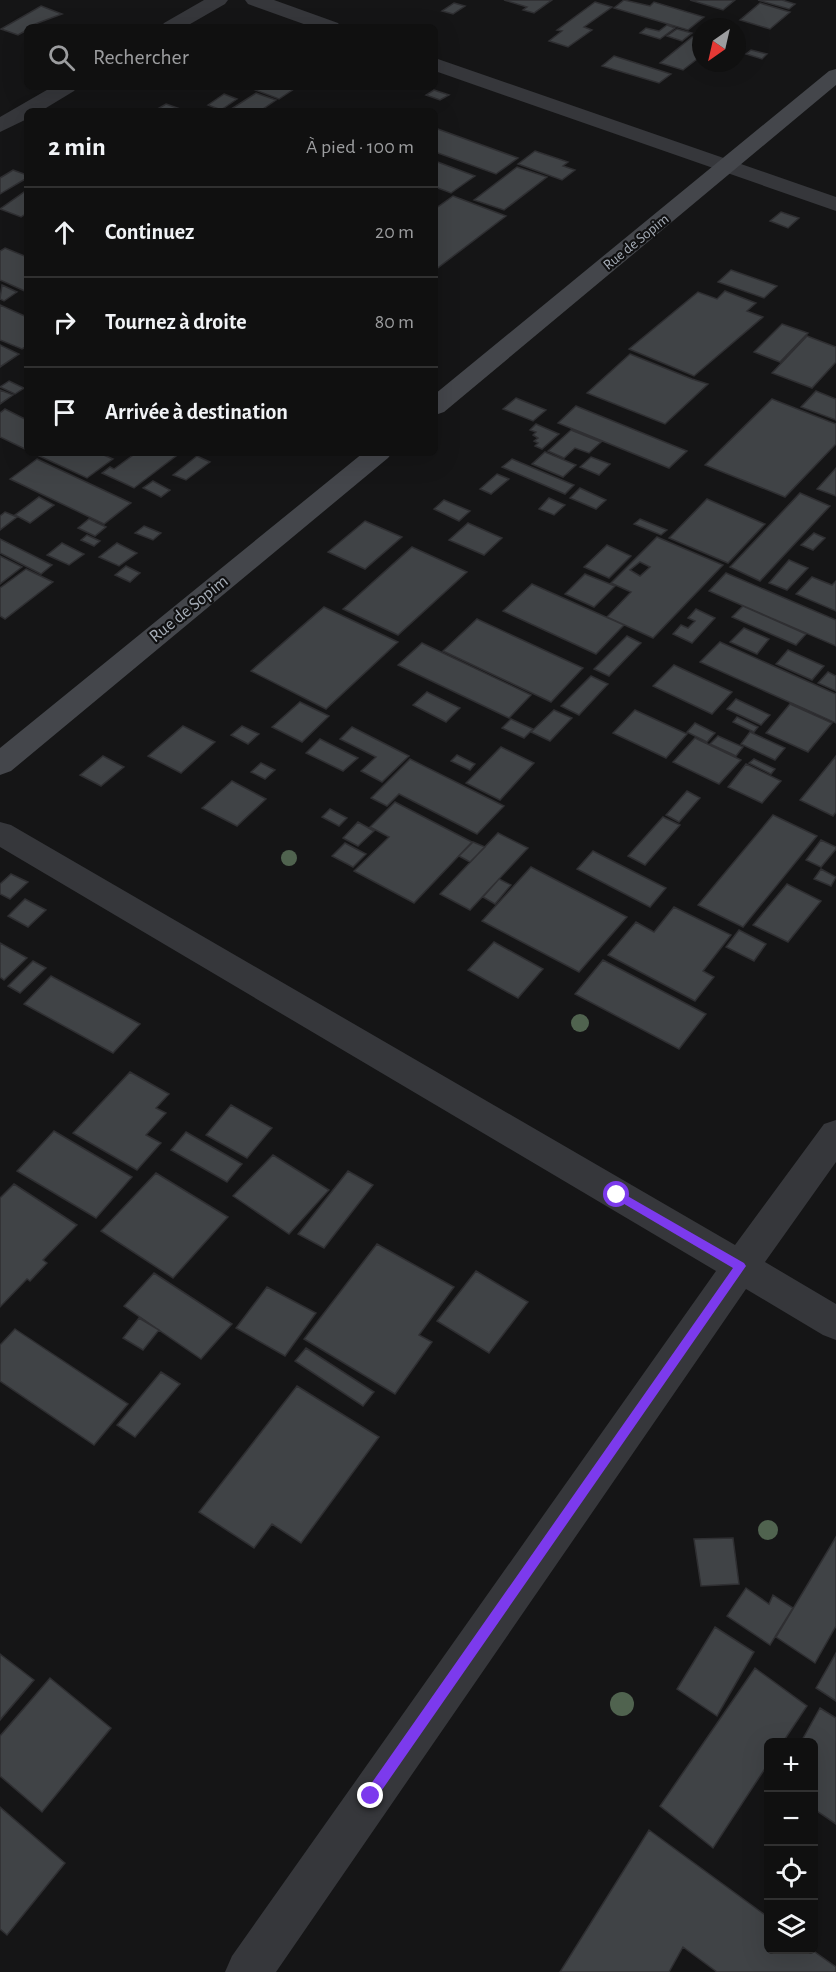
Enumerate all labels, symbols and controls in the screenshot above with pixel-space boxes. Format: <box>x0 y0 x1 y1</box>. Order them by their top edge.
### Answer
north arrow <box>692 18 746 72</box>
search box <box>24 24 438 90</box>
icon: search <box>45 41 78 74</box>
text: Rechercher <box>93 46 189 68</box>
text: 2 min <box>48 134 106 160</box>
text: À pied · 100 m <box>306 137 414 157</box>
street label: Rue de Sopim <box>600 211 672 273</box>
icon: ahead <box>48 216 81 249</box>
text: Continuez <box>105 221 194 243</box>
text: 20 m <box>375 222 414 242</box>
icon: right <box>48 306 81 339</box>
text: Tournez à droite <box>105 311 247 333</box>
text: 80 m <box>375 312 414 332</box>
icon: arrive <box>48 396 81 429</box>
text: Arrivée à destination <box>105 401 288 423</box>
street label: Rue de Sopim <box>146 572 232 646</box>
route start <box>603 1181 629 1207</box>
map controls <box>764 1738 818 1954</box>
button: + <box>764 1738 818 1792</box>
route end <box>357 1782 383 1808</box>
button: − <box>764 1792 818 1846</box>
button: locate <box>764 1846 818 1900</box>
button: layers <box>764 1900 818 1954</box>

